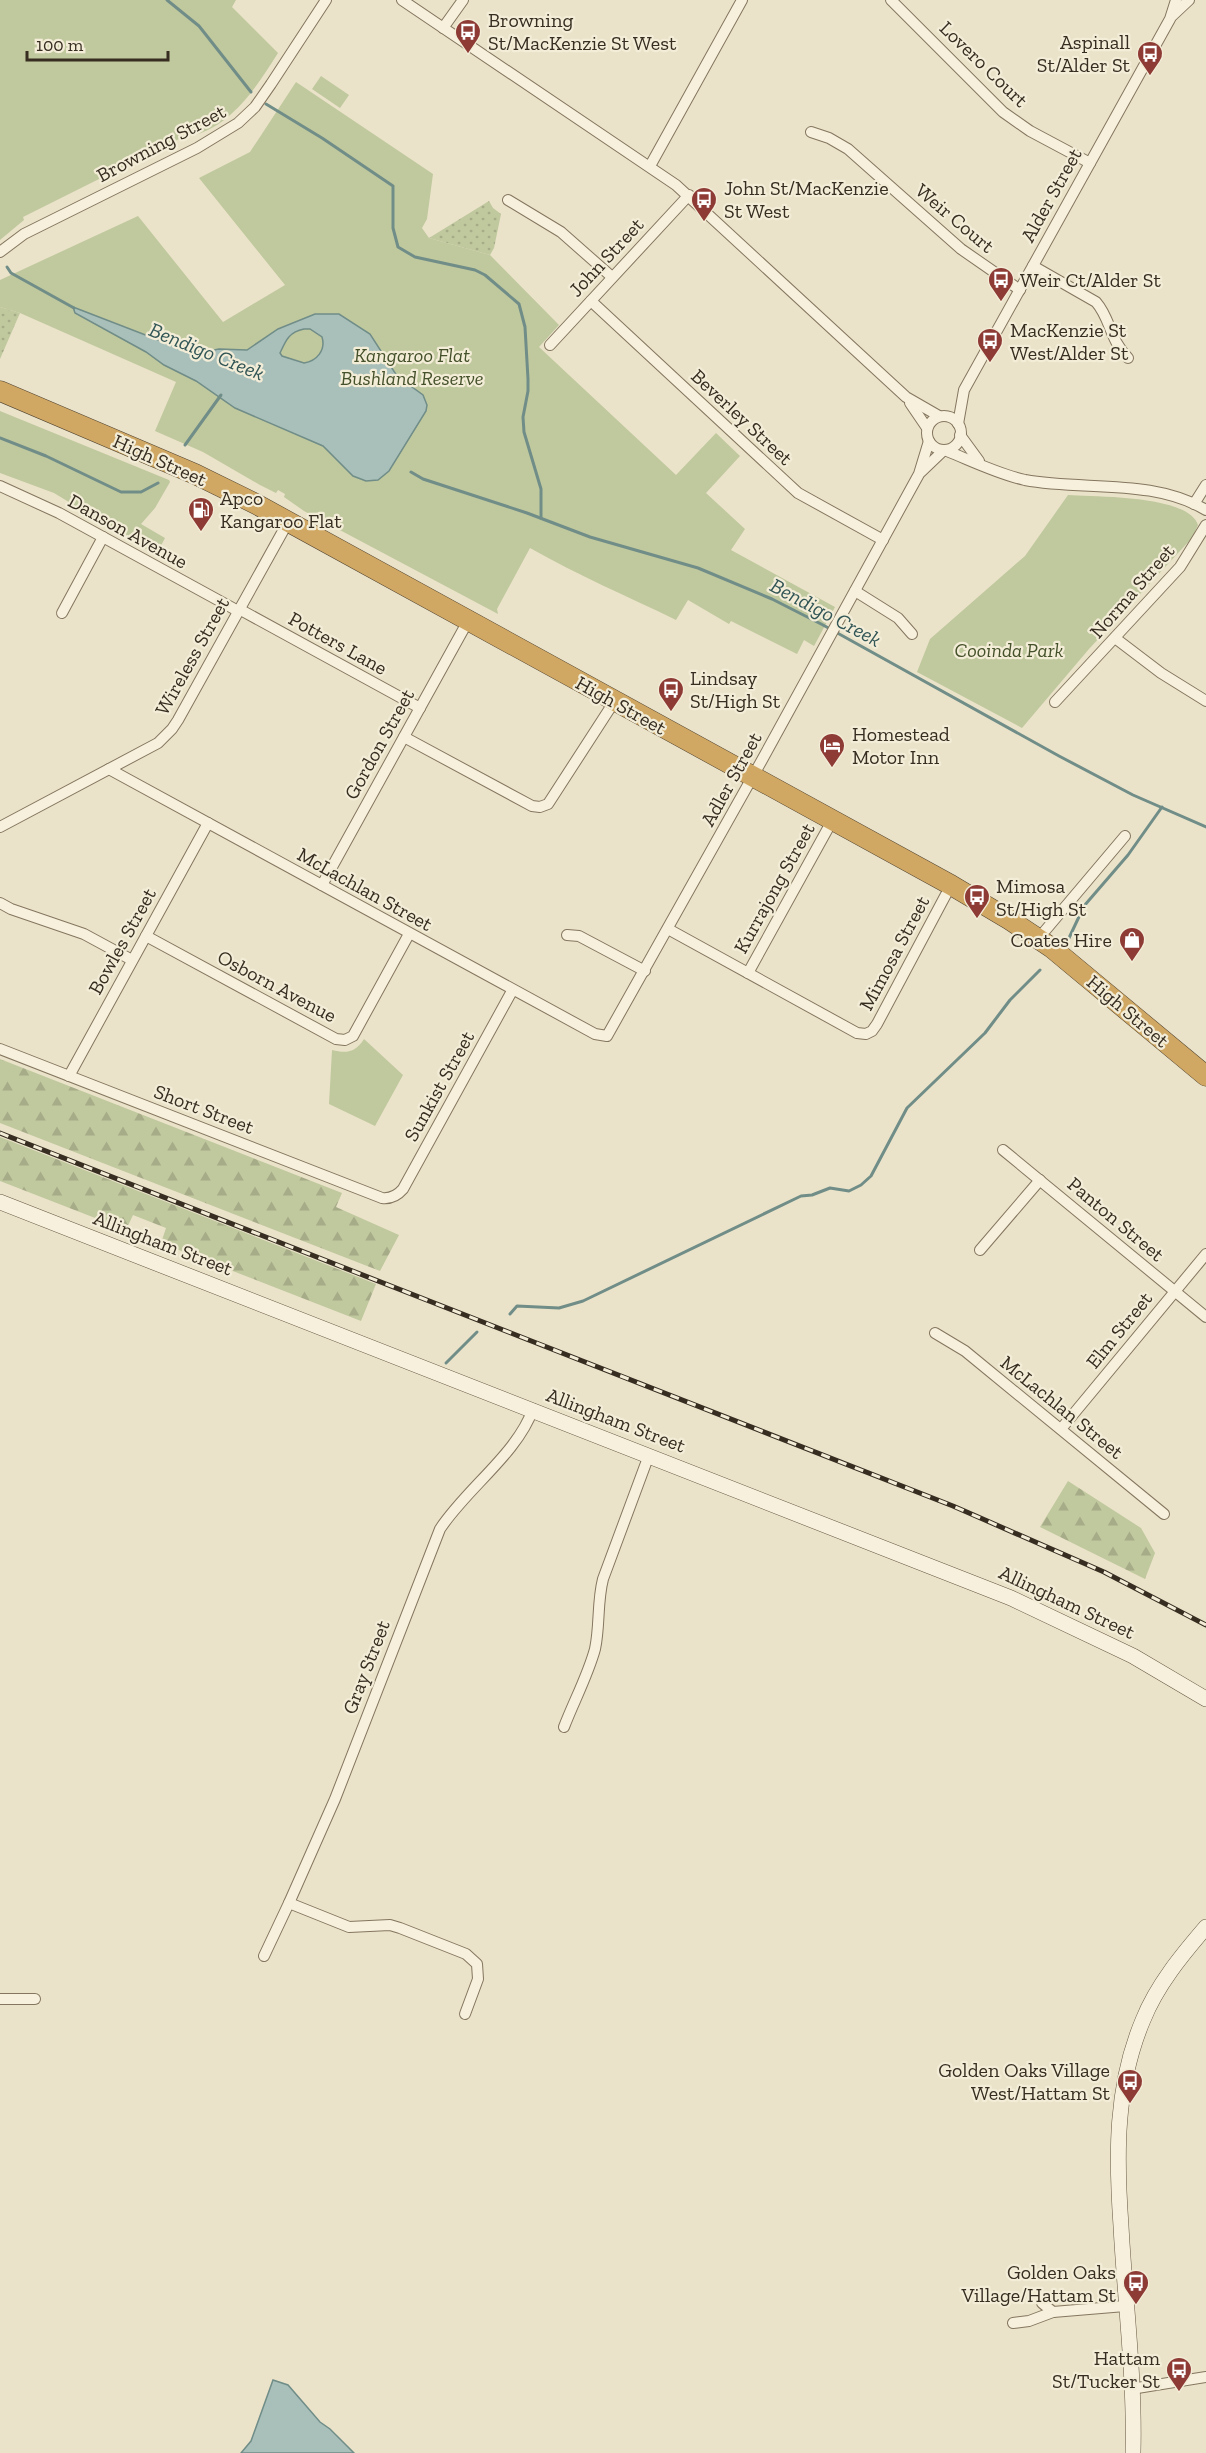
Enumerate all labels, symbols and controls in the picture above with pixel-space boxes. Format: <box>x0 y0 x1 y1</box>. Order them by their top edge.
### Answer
place label: Browning St/MacKenzie St West <box>488 8 677 55</box>
street label: Lovero Court <box>935 16 1034 112</box>
bus stop icon: Browning St/MacKenzie St West <box>453 17 483 55</box>
scale bar <box>27 24 168 62</box>
place label: Aspinall St/Alder St <box>1037 30 1131 77</box>
text: 100 m <box>36 34 84 56</box>
bus stop icon: Aspinall St/Alder St <box>1135 39 1165 77</box>
street label: Browning Street <box>92 99 230 187</box>
street label: Alder Street <box>1015 143 1087 246</box>
place label: John St/MacKenzie St West <box>724 176 889 223</box>
street label: Weir Court <box>911 178 1000 258</box>
bus stop icon: John St/MacKenzie St West <box>689 185 719 223</box>
street label: John Street <box>564 212 649 301</box>
bus stop icon: Weir Ct/Alder St <box>986 265 1016 303</box>
place label: Weir Ct/Alder St <box>1020 268 1161 292</box>
water label: Bendigo Creek <box>146 317 268 385</box>
place label: MacKenzie St West/Alder St <box>1010 318 1129 365</box>
bus stop icon: MacKenzie St West/Alder St <box>975 326 1005 364</box>
park label: Kangaroo Flat Bushland Reserve <box>340 343 484 390</box>
street label: Beverley Street <box>686 364 798 470</box>
street label: High Street <box>109 429 211 492</box>
place label: Apco Kangaroo Flat <box>220 486 342 533</box>
street label: Danson Avenue <box>64 488 192 574</box>
fuel station icon: Apco Kangaroo Flat <box>186 495 216 533</box>
street label: Norma Street <box>1085 538 1180 643</box>
water label: Bendigo Creek <box>766 572 886 652</box>
street label: Wireless Street <box>150 592 235 719</box>
street label: Potters Lane <box>285 606 391 680</box>
park label: Cooinda Park <box>955 638 1064 662</box>
place label: Lindsay St/High St <box>690 666 781 713</box>
street label: High Street <box>571 670 671 740</box>
bus stop icon: Lindsay St/High St <box>656 675 686 713</box>
street label: Gordon Street <box>339 684 419 803</box>
place label: Homestead Motor Inn <box>852 722 950 769</box>
street label: Adler Street <box>695 727 767 830</box>
hotel icon: Homestead Motor Inn <box>817 731 847 769</box>
street label: Kurrajong Street <box>728 818 820 957</box>
street label: McLachlan Street <box>293 842 437 936</box>
place label: Mimosa St/High St <box>996 874 1087 921</box>
bus stop icon: Mimosa St/High St <box>962 882 992 920</box>
street label: Bowles Street <box>83 883 161 998</box>
street label: Mimosa Street <box>854 891 935 1014</box>
shop icon: Coates Hire <box>1117 925 1147 963</box>
place label: Coates Hire <box>1011 928 1112 952</box>
street label: Osborn Avenue <box>213 945 341 1027</box>
street label: High Street <box>1082 970 1174 1053</box>
street label: Sunkist Street <box>399 1026 480 1146</box>
street label: Short Street <box>151 1079 258 1139</box>
street label: Panton Street <box>1063 1172 1170 1267</box>
street label: Allingham Street <box>90 1205 236 1281</box>
street label: Elm Street <box>1081 1286 1158 1373</box>
street label: McLachlan Street <box>996 1350 1129 1464</box>
street label: Allingham Street <box>543 1382 689 1458</box>
street label: Allingham Street <box>995 1560 1139 1644</box>
street label: Gray Street <box>337 1616 395 1717</box>
place label: Golden Oaks Village West/Hattam St <box>938 2058 1111 2105</box>
bus stop icon: Golden Oaks Village West/Hattam St <box>1115 2067 1145 2105</box>
place label: Golden Oaks Village/Hattam St <box>960 2260 1117 2307</box>
bus stop icon: Golden Oaks Village/Hattam St <box>1121 2268 1151 2306</box>
place label: Hattam St/Tucker St <box>1052 2346 1161 2393</box>
bus stop icon: Hattam St/Tucker St <box>1164 2355 1194 2393</box>

